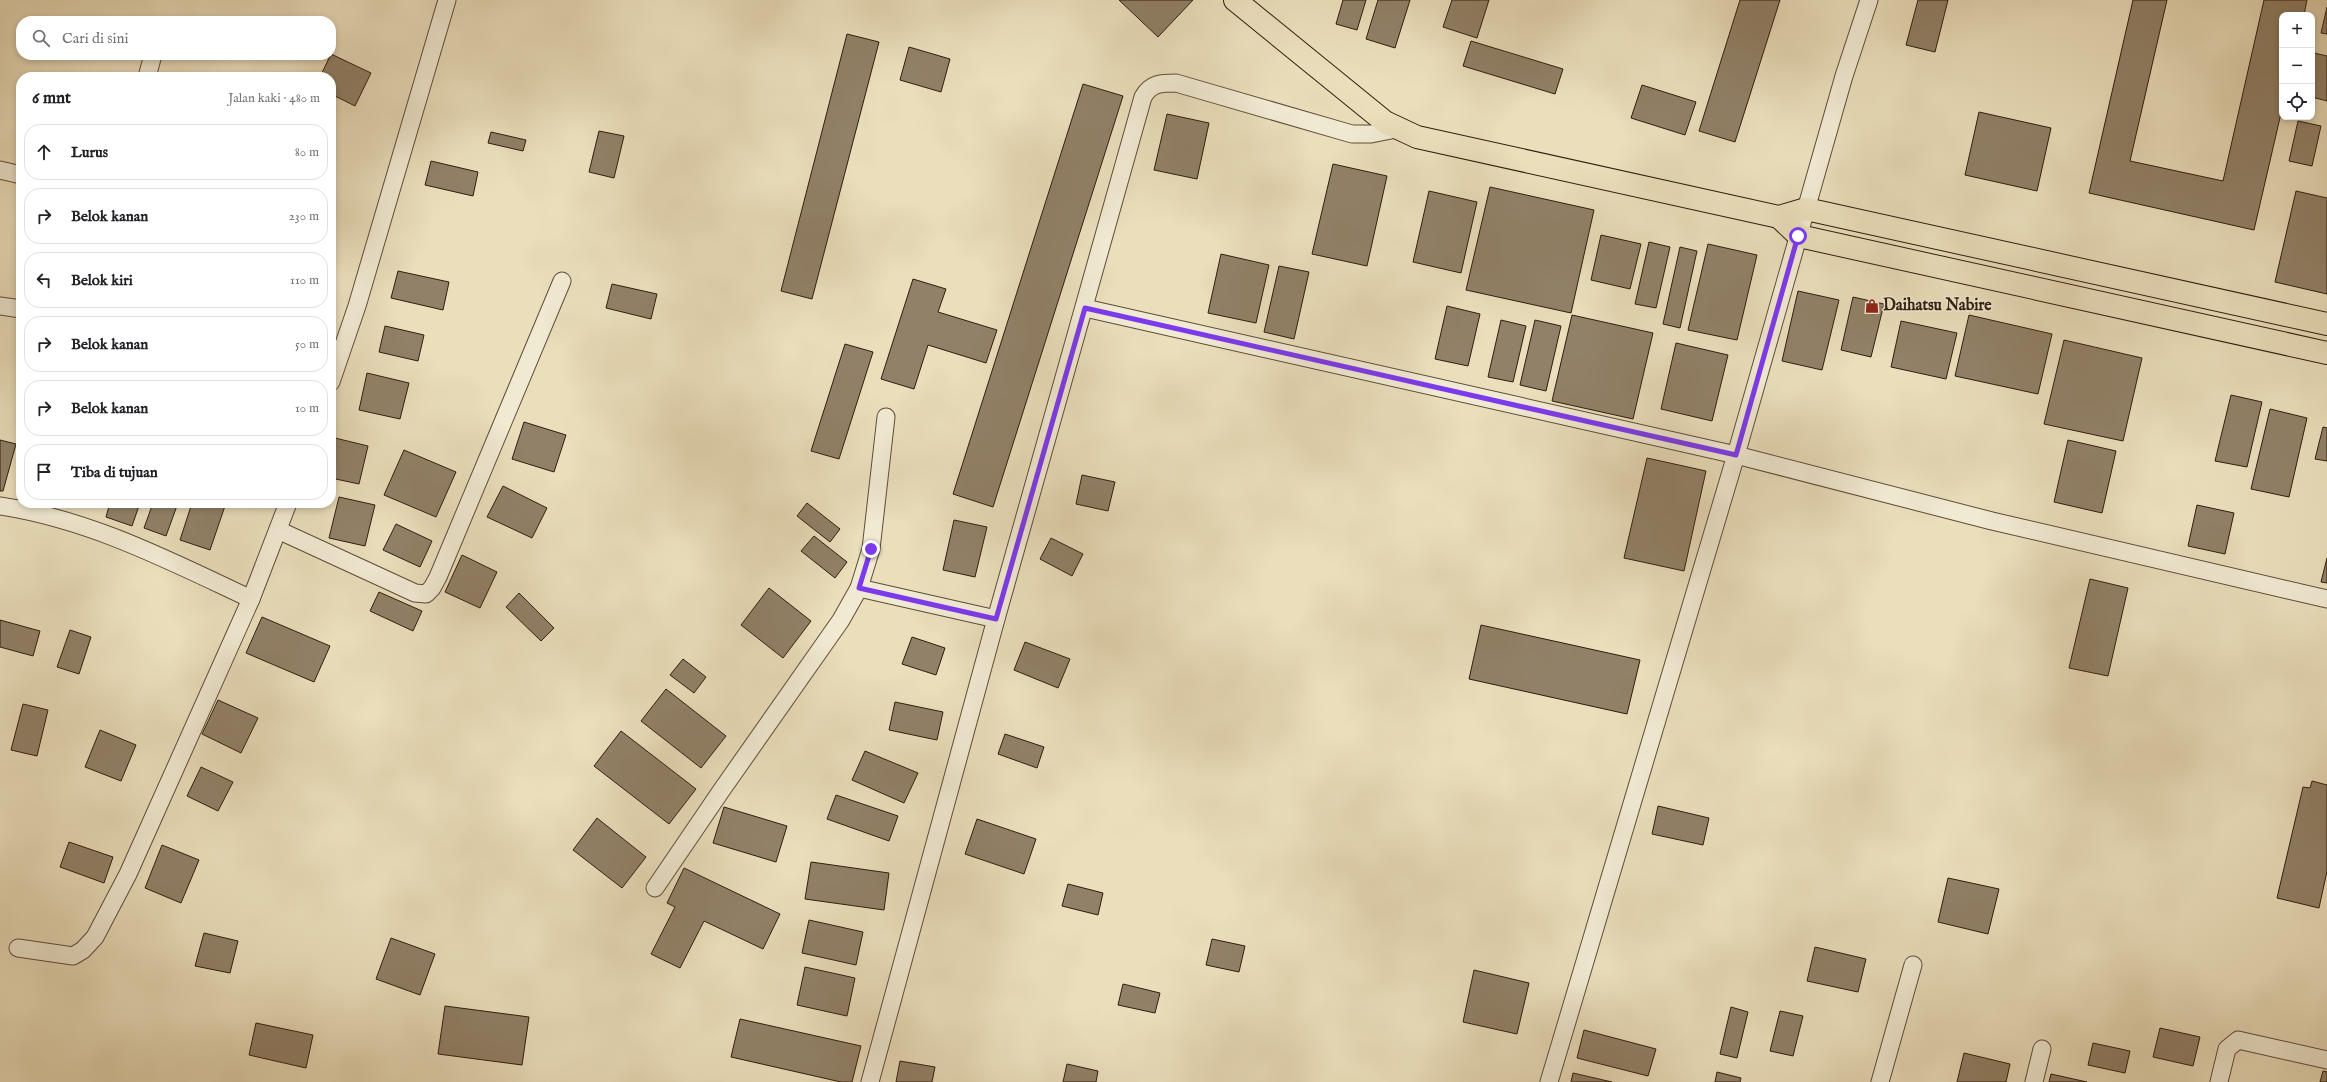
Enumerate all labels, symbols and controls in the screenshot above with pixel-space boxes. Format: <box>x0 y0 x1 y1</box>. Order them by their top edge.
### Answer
map controls <box>2279 12 2315 120</box>
button: + <box>2279 12 2315 48</box>
search box <box>16 16 336 60</box>
icon: search <box>30 27 52 49</box>
text: Cari di sini <box>62 29 129 48</box>
button: − <box>2279 48 2315 84</box>
button: locate <box>2279 84 2315 120</box>
text: 6 mnt <box>32 88 71 109</box>
text: Jalan kaki · 480 m <box>228 90 320 107</box>
icon: ahead <box>33 141 55 163</box>
text: Lurus <box>71 143 108 162</box>
text: 80 m <box>295 144 319 161</box>
icon: right <box>33 205 55 227</box>
text: Belok kanan <box>71 207 148 226</box>
text: 230 m <box>289 208 319 225</box>
route start <box>1789 227 1807 245</box>
icon: left <box>33 269 55 291</box>
text: Belok kiri <box>71 271 133 290</box>
text: 110 m <box>290 272 319 289</box>
place label: Daihatsu Nabire <box>1883 296 1992 316</box>
shop icon: Daihatsu Nabire <box>1864 298 1880 314</box>
icon: right <box>33 333 55 355</box>
text: Belok kanan <box>71 335 148 354</box>
text: 50 m <box>295 336 319 353</box>
icon: right <box>33 397 55 419</box>
text: Belok kanan <box>71 399 148 418</box>
text: 10 m <box>295 400 319 417</box>
icon: arrive <box>33 461 55 483</box>
text: Tiba di tujuan <box>71 463 158 482</box>
route end <box>862 540 880 558</box>

